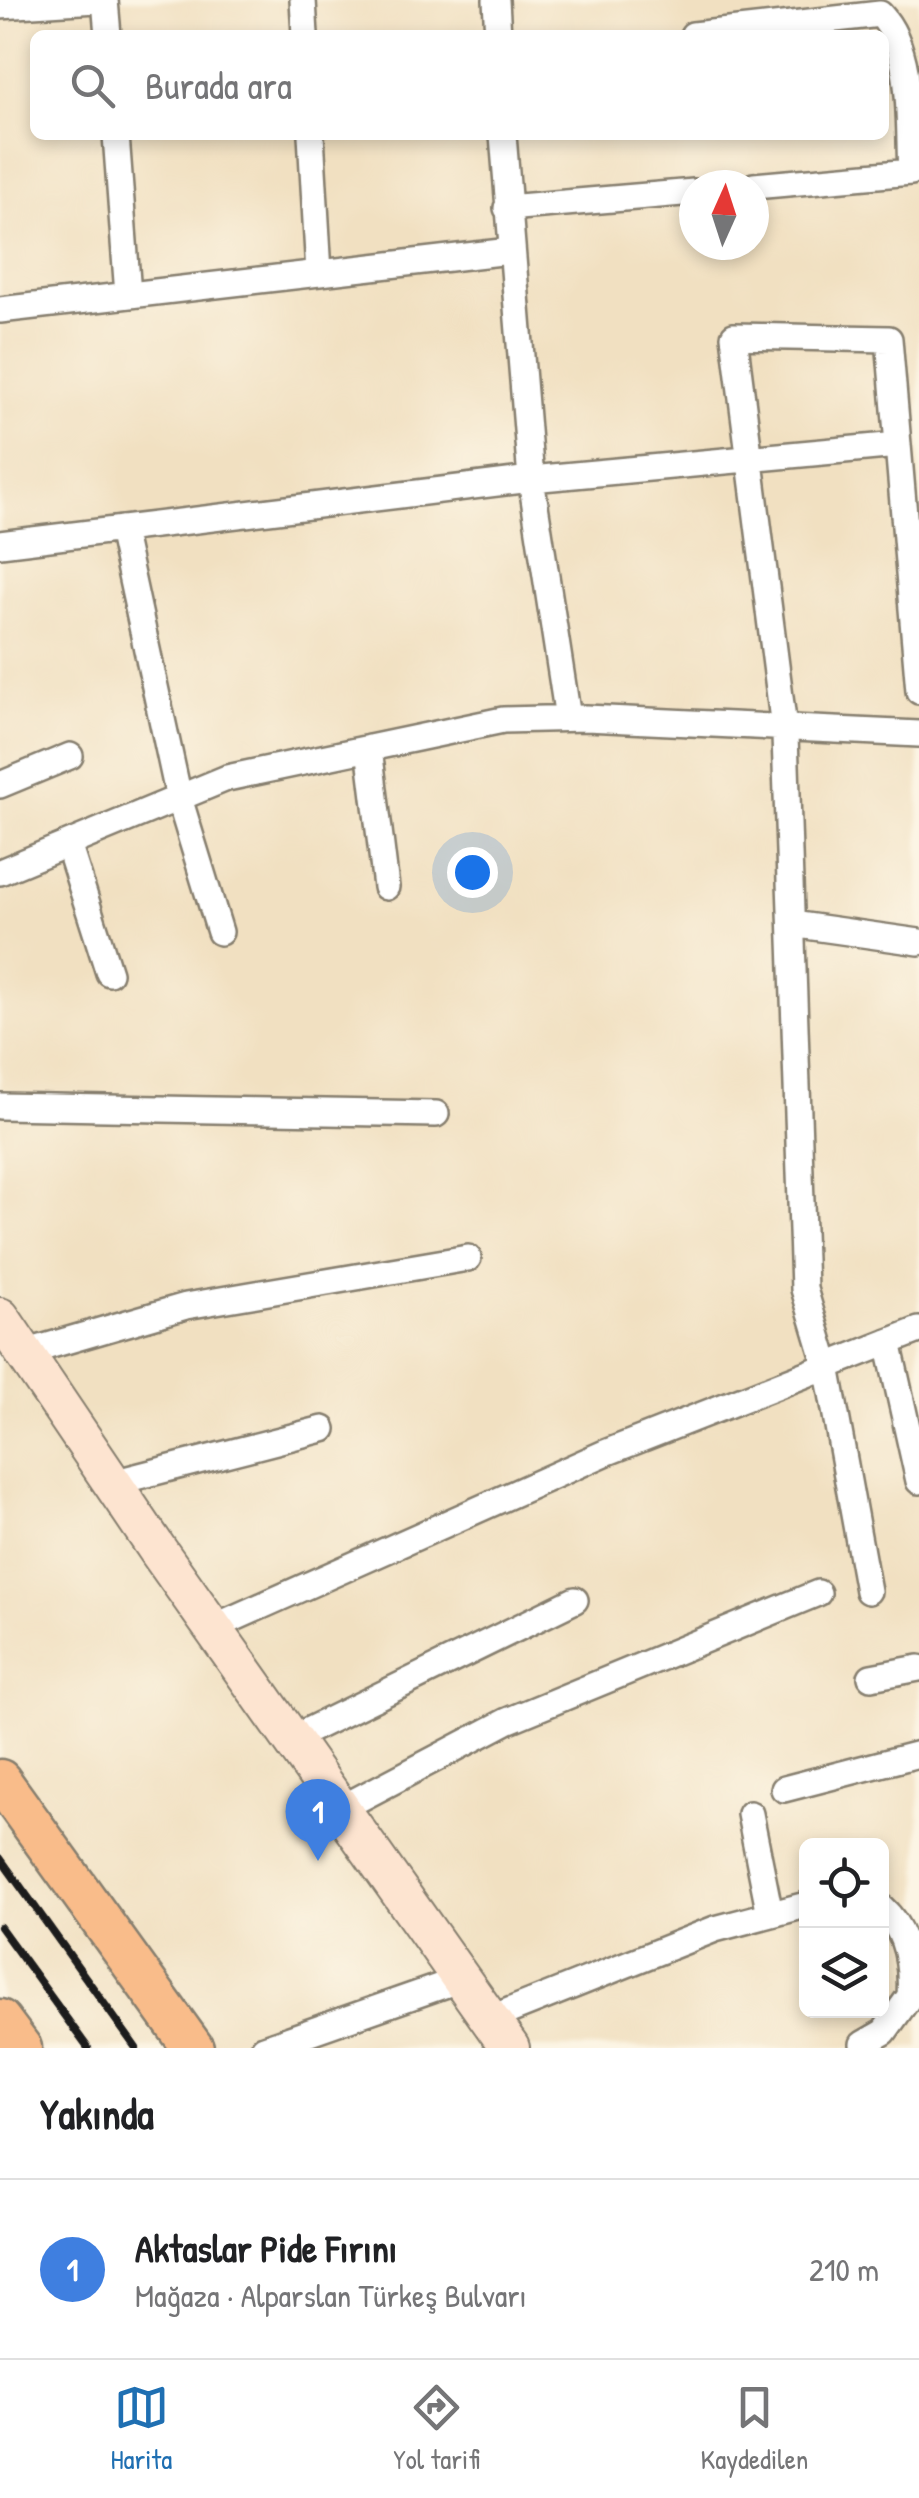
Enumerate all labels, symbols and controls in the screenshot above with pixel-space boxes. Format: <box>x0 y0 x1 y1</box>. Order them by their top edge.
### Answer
search box <box>30 30 889 140</box>
icon: search <box>65 58 120 113</box>
text: Burada ara <box>145 59 292 111</box>
north arrow <box>679 170 769 260</box>
your location <box>447 847 498 898</box>
pin: 1 <box>286 1778 350 1861</box>
map controls <box>799 1838 889 2018</box>
button: locate <box>799 1838 889 1928</box>
button: layers <box>799 1928 889 2018</box>
text: Yakında <box>40 2085 154 2142</box>
text: Aktaslar Pide Fırını <box>135 2222 397 2274</box>
text: 1 <box>67 2248 78 2291</box>
text: 210 m <box>809 2248 879 2291</box>
text: Mağaza · Alparslan Türkeş Bulvarı <box>135 2274 527 2317</box>
tab: Harita <box>110 2380 172 2478</box>
tab: Yol tarifi <box>393 2380 480 2478</box>
tab: Kaydedilen <box>701 2380 809 2478</box>

